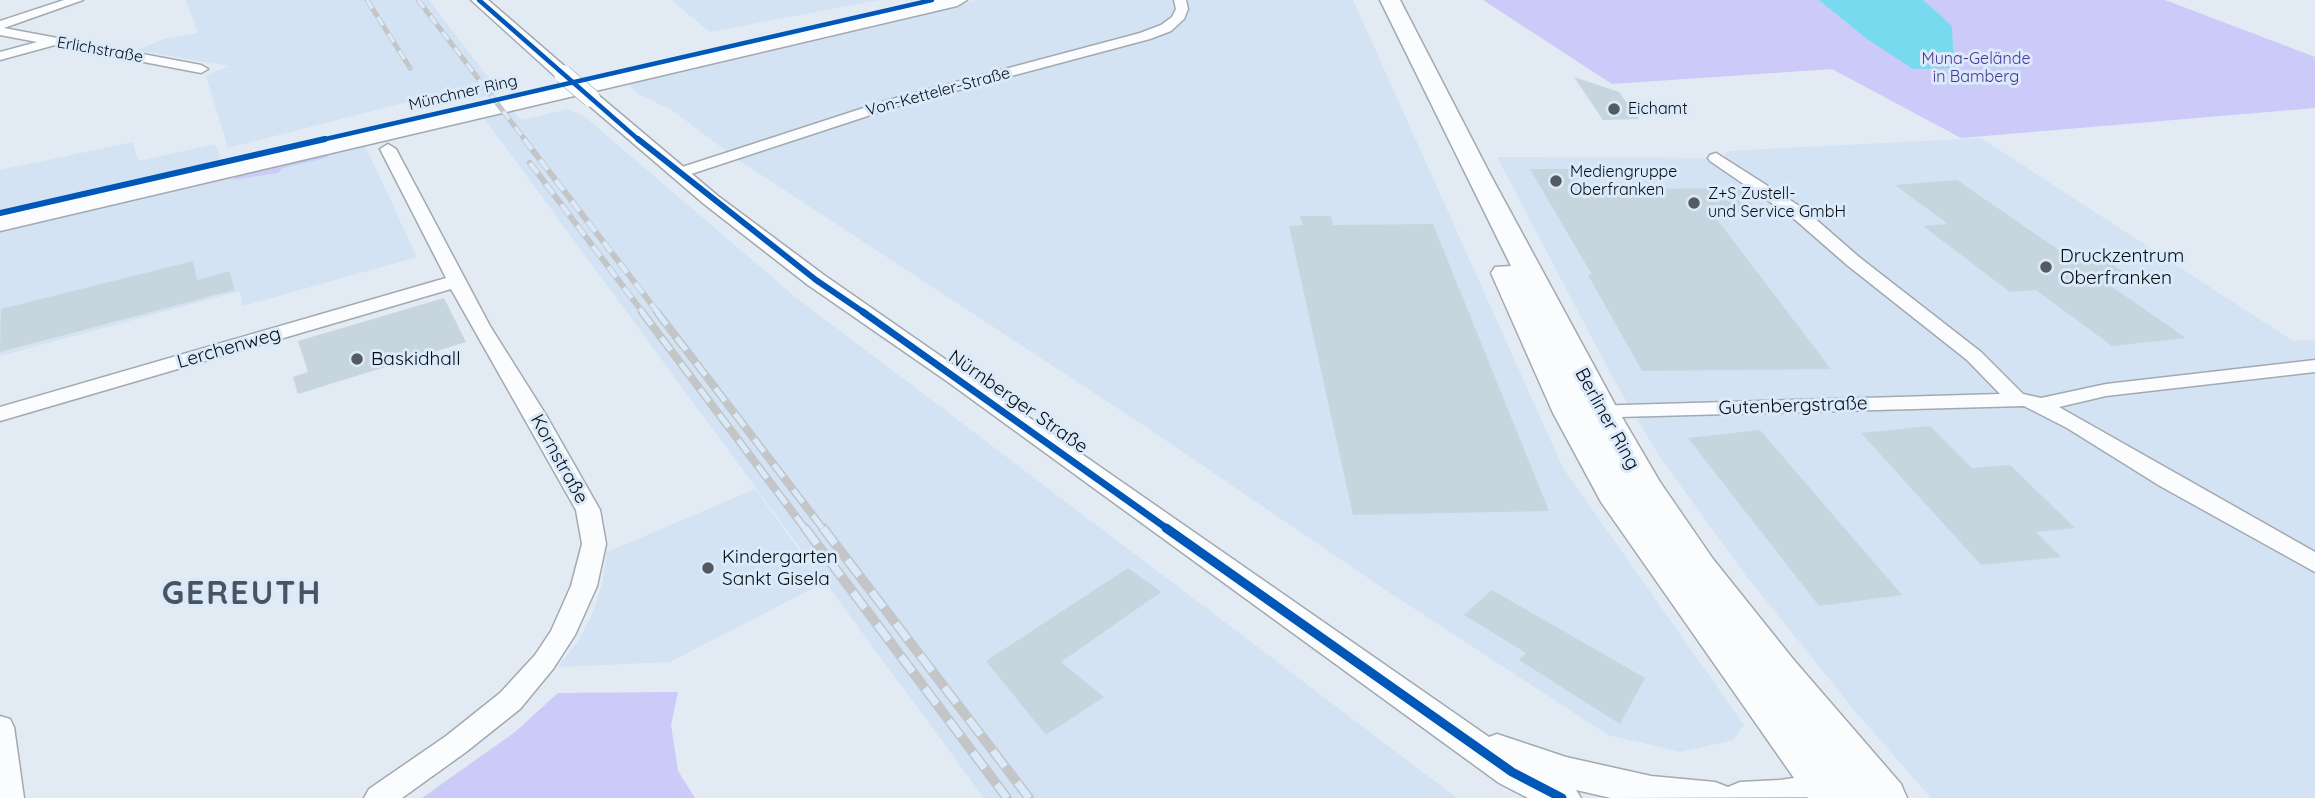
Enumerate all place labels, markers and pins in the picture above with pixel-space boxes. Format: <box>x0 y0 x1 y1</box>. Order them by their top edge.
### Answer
place label: Eichamt <box>1628 99 1688 119</box>
marker: Eichamt <box>1606 101 1622 117</box>
place label: Mediengruppe Oberfranken <box>1570 162 1677 200</box>
marker: Mediengruppe Oberfranken <box>1548 173 1564 189</box>
place label: Z+S Zustell- und Service GmbH <box>1708 184 1846 222</box>
marker: Z+S Zustell- und Service GmbH <box>1686 195 1702 211</box>
place label: Druckzentrum Oberfranken <box>2060 245 2184 289</box>
marker: Druckzentrum Oberfranken <box>2038 259 2054 275</box>
place label: Baskidhall <box>371 348 461 370</box>
marker: Baskidhall <box>349 351 365 367</box>
place label: Kindergarten Sankt Gisela <box>722 546 838 590</box>
marker: Kindergarten Sankt Gisela <box>700 560 716 576</box>

